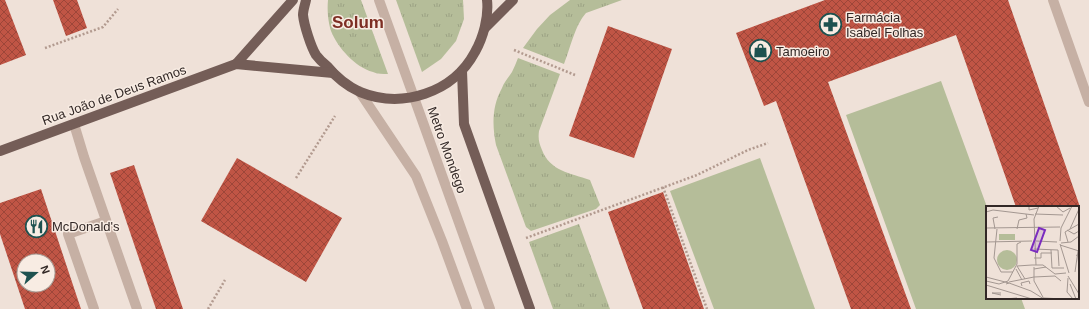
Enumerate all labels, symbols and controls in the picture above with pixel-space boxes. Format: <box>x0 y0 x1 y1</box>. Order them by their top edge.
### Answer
place label: Farmácia Isabel Folhas <box>846 10 924 40</box>
pharmacy icon: Farmácia Isabel Folhas <box>817 11 843 37</box>
district label: Solum <box>332 13 384 32</box>
shop icon: Tamoeiro <box>747 38 773 64</box>
place label: Tamoeiro <box>776 44 829 59</box>
street label: Rua João de Deus Ramos <box>40 62 189 128</box>
street label: Metro Mondego <box>424 105 470 195</box>
inset map <box>986 206 1079 299</box>
restaurant icon: McDonald's <box>23 213 49 239</box>
place label: McDonald's <box>52 219 120 234</box>
north arrow <box>16 253 56 293</box>
text: N <box>38 264 52 275</box>

